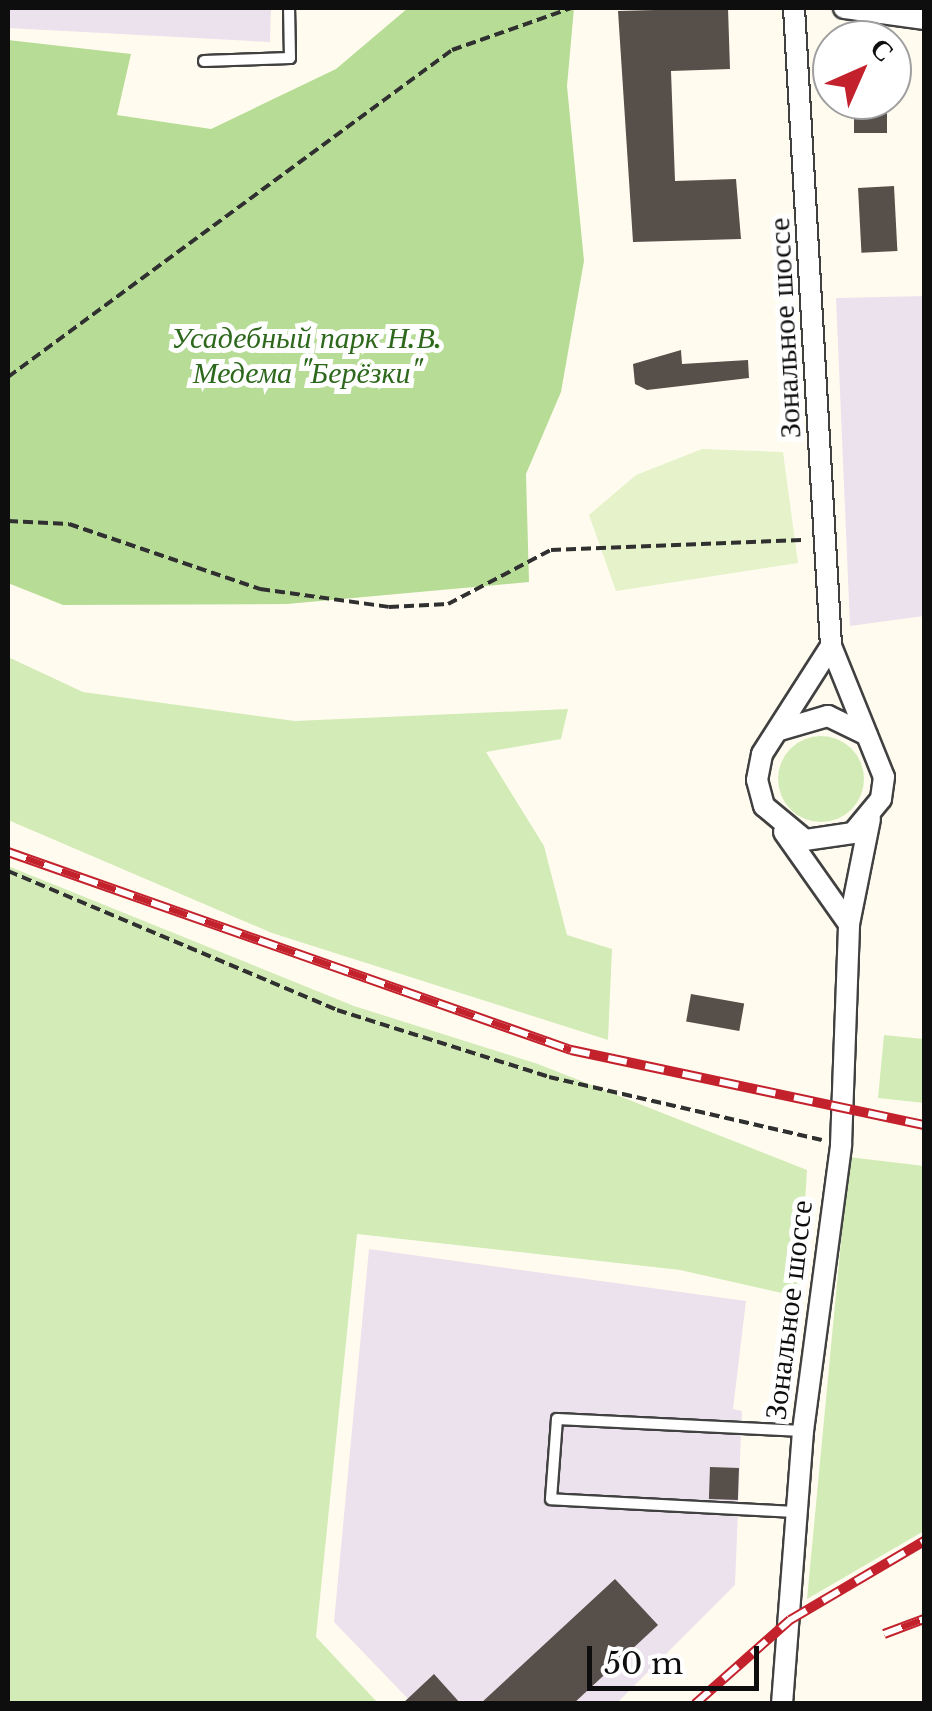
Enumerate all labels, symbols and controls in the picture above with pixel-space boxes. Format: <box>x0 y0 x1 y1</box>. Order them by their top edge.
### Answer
north arrow <box>812 20 912 120</box>
text: С <box>863 30 902 69</box>
street label: Зональное шоссе <box>761 217 809 439</box>
park label: Усадебный парк Н.В. Медема "Берёзки" <box>171 320 443 390</box>
street label: Зональное шоссе <box>758 1198 820 1422</box>
scale bar <box>592 1626 764 1688</box>
text: 50 m <box>604 1645 683 1682</box>

